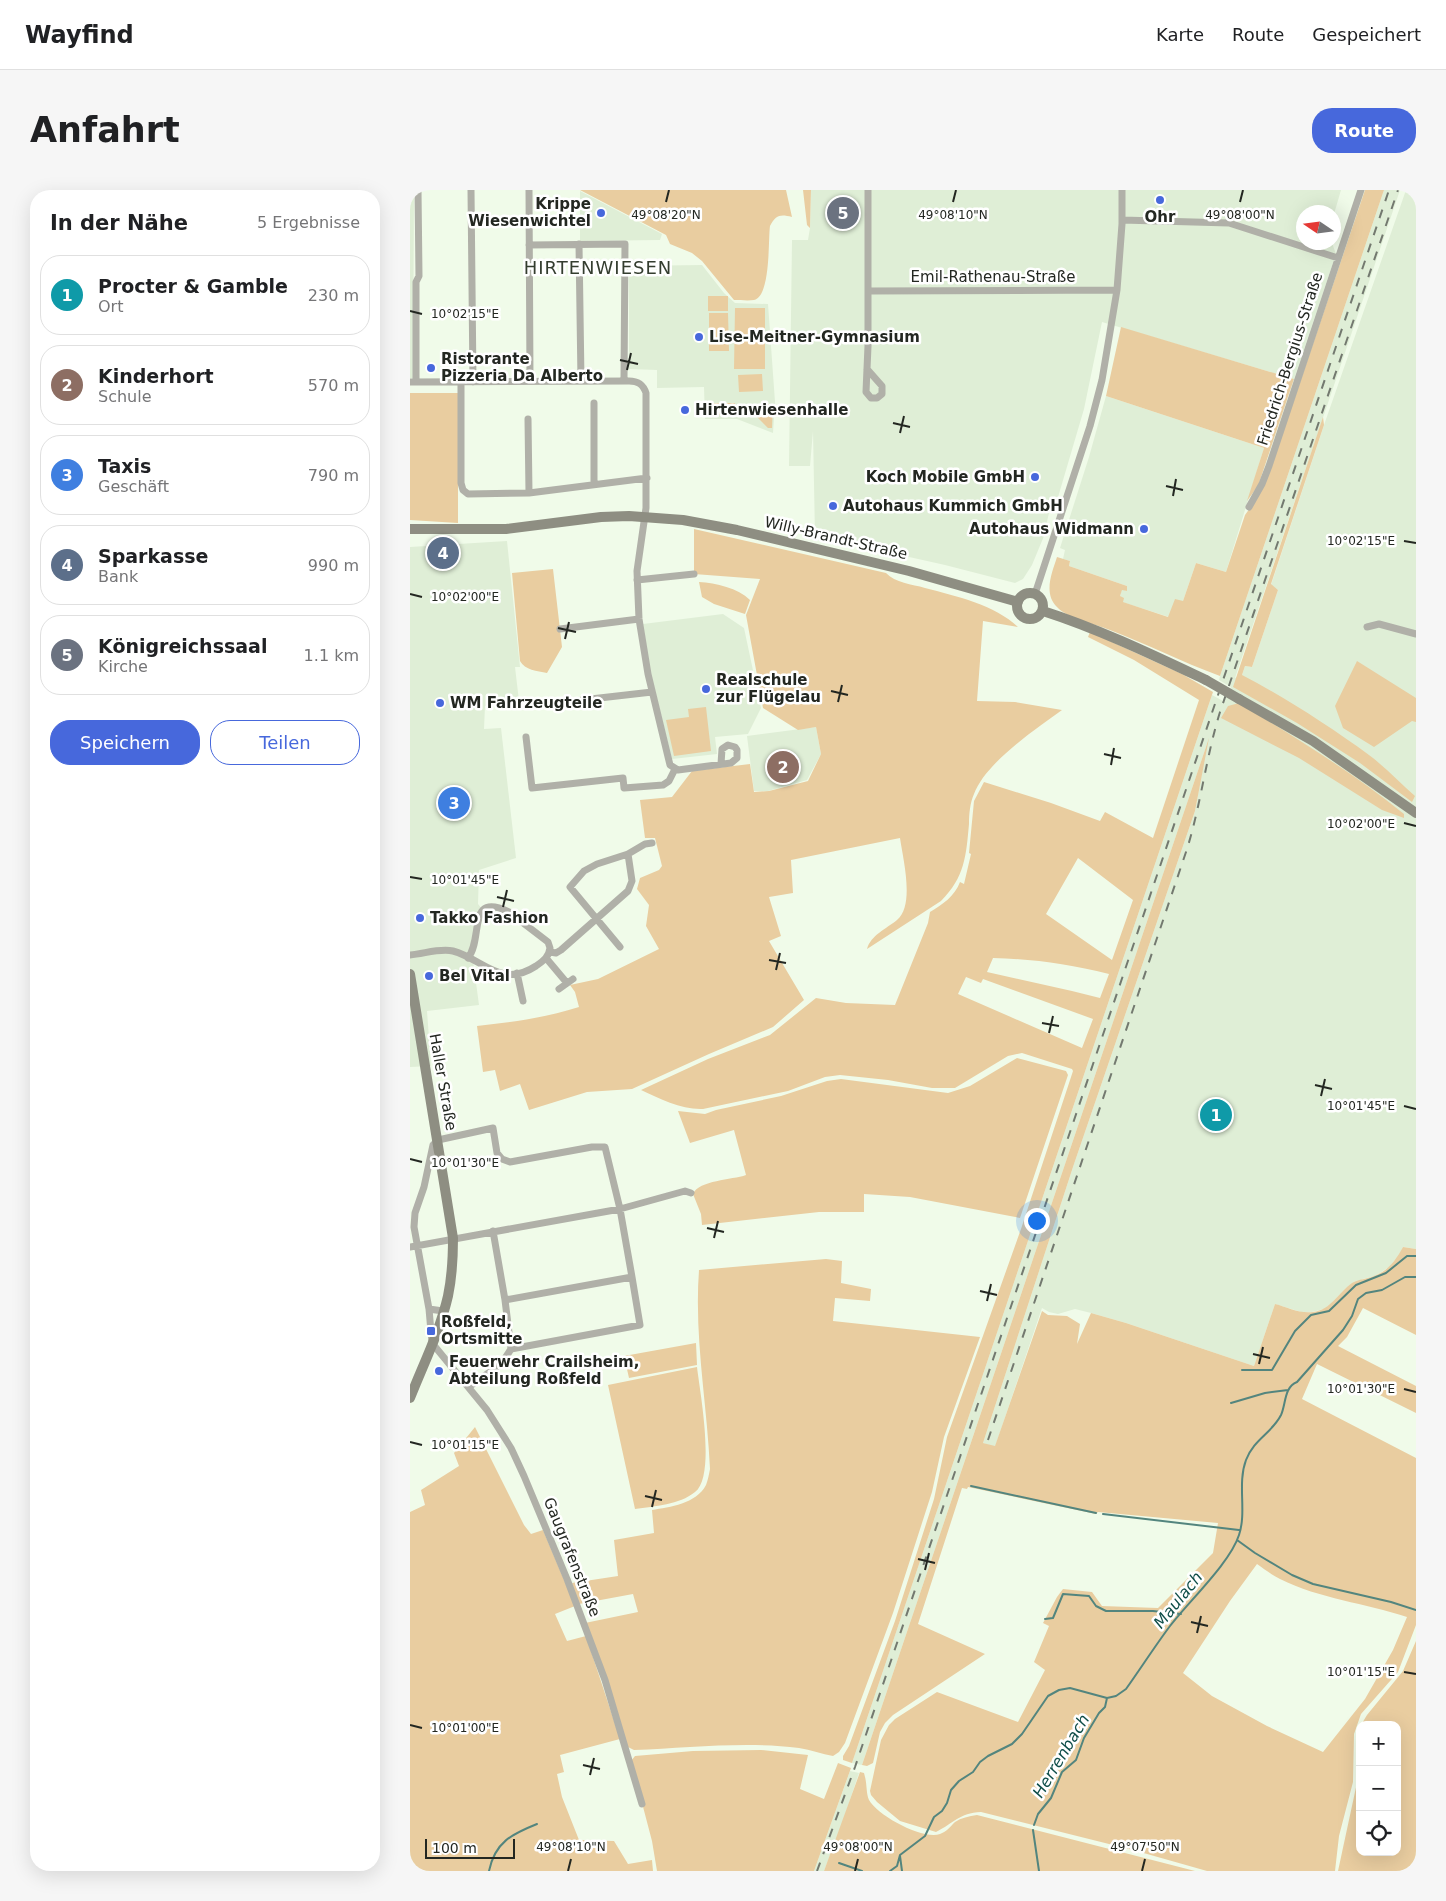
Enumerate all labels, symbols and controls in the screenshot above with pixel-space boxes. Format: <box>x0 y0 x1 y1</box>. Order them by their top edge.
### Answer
text: Wayfind <box>25 21 134 49</box>
text: Karte <box>1156 24 1204 45</box>
text: Route <box>1232 24 1284 45</box>
text: Gespeichert <box>1312 24 1421 45</box>
button: Route <box>1312 108 1416 153</box>
text: Anfahrt <box>30 110 180 150</box>
pin: 5 <box>827 194 859 232</box>
marker: Ohr <box>1154 194 1166 206</box>
place label: Krippe Wiesenwichtel <box>468 195 591 230</box>
north arrow <box>1296 205 1341 250</box>
marker: Krippe Wiesenwichtel <box>595 207 607 219</box>
text: 49°08'20"N <box>631 208 701 222</box>
text: 49°08'10"N <box>918 208 988 222</box>
place label: Ohr <box>1145 208 1176 226</box>
text: 49°08'00"N <box>1205 208 1275 222</box>
text: In der Nähe <box>50 211 188 235</box>
text: 5 Ergebnisse <box>257 213 360 232</box>
district label: HIRTENWIESEN <box>524 257 672 278</box>
street label: Emil-Rathenau-Straße <box>911 268 1075 286</box>
street label: Friedrich-Bergius-Straße <box>1253 270 1327 448</box>
text: Procter & Gamble <box>98 275 288 297</box>
text: 1 <box>61 286 73 305</box>
text: 230 m <box>308 286 359 305</box>
text: Ort <box>98 297 123 316</box>
text: 10°02'15"E <box>431 307 499 321</box>
place label: Lise-Meitner-Gymnasium <box>709 328 920 346</box>
marker: Lise-Meitner-Gymnasium <box>693 331 705 343</box>
place label: Ristorante Pizzeria Da Alberto <box>441 350 603 385</box>
marker: Ristorante Pizzeria Da Alberto <box>425 362 437 374</box>
text: Kinderhort <box>98 365 214 387</box>
text: 2 <box>61 376 73 395</box>
text: 570 m <box>308 376 359 395</box>
text: Schule <box>98 387 152 406</box>
place label: Hirtenwiesenhalle <box>695 401 848 419</box>
marker: Hirtenwiesenhalle <box>679 404 691 416</box>
text: Taxis <box>98 455 151 477</box>
text: 3 <box>61 466 73 485</box>
text: 790 m <box>308 466 359 485</box>
place label: Koch Mobile GmbH <box>866 468 1025 486</box>
marker: Koch Mobile GmbH <box>1029 471 1041 483</box>
text: Geschäft <box>98 477 169 496</box>
place label: Autohaus Kummich GmbH <box>843 497 1063 515</box>
marker: Autohaus Kummich GmbH <box>827 500 839 512</box>
street label: Willy-Brandt-Straße <box>763 513 909 563</box>
place label: Autohaus Widmann <box>969 520 1134 538</box>
marker: Autohaus Widmann <box>1138 523 1150 535</box>
pin: 4 <box>427 534 459 572</box>
text: 10°02'15"E <box>1327 534 1395 548</box>
text: Sparkasse <box>98 545 208 567</box>
text: 4 <box>61 556 73 575</box>
text: 990 m <box>308 556 359 575</box>
text: Bank <box>98 567 138 586</box>
text: 10°02'00"E <box>431 590 499 604</box>
text: Königreichssaal <box>98 635 267 657</box>
text: 5 <box>61 646 73 665</box>
text: 1.1 km <box>304 646 359 665</box>
text: Kirche <box>98 657 148 676</box>
place label: Realschule zur Flügelau <box>716 671 821 706</box>
marker: Realschule zur Flügelau <box>700 683 712 695</box>
place label: WM Fahrzeugteile <box>450 694 602 712</box>
marker: WM Fahrzeugteile <box>434 697 446 709</box>
button: Speichern <box>50 720 200 765</box>
button: Teilen <box>210 720 360 765</box>
pin: 2 <box>767 748 799 786</box>
pin: 3 <box>438 784 470 822</box>
text: 10°02'00"E <box>1327 817 1395 831</box>
text: 10°01'45"E <box>431 873 499 887</box>
place label: Takko Fashion <box>430 909 549 927</box>
marker: Takko Fashion <box>414 912 426 924</box>
place label: Bel Vital <box>439 967 510 985</box>
marker: Bel Vital <box>423 970 435 982</box>
street label: Haller Straße <box>426 1032 460 1132</box>
pin: 1 <box>1200 1096 1232 1134</box>
text: 10°01'45"E <box>1327 1099 1395 1113</box>
text: 10°01'30"E <box>431 1156 499 1170</box>
your location <box>1024 1208 1050 1234</box>
place label: Roßfeld, Ortsmitte <box>441 1313 523 1348</box>
marker: Roßfeld, Ortsmitte <box>425 1325 437 1337</box>
place label: Feuerwehr Crailsheim, Abteilung Roßfeld <box>449 1353 639 1388</box>
marker: Feuerwehr Crailsheim, Abteilung Roßfeld <box>433 1365 445 1377</box>
text: 10°01'30"E <box>1327 1382 1395 1396</box>
text: 10°01'15"E <box>431 1438 499 1452</box>
street label: Gaugrafenstraße <box>540 1495 604 1619</box>
water label: Maulach <box>1150 1568 1206 1632</box>
text: 10°01'15"E <box>1327 1665 1395 1679</box>
water label: Herrenbach <box>1029 1711 1093 1801</box>
text: 10°01'00"E <box>431 1721 499 1735</box>
map controls <box>1356 1721 1401 1856</box>
button: + <box>1356 1721 1401 1766</box>
button: − <box>1356 1766 1401 1811</box>
button: locate <box>1356 1811 1401 1856</box>
scale bar <box>425 1836 515 1859</box>
text: 100 m <box>432 1840 477 1856</box>
text: 49°08'10"N <box>536 1840 606 1854</box>
text: 49°08'00"N <box>823 1840 893 1854</box>
text: 49°07'50"N <box>1110 1840 1180 1854</box>

